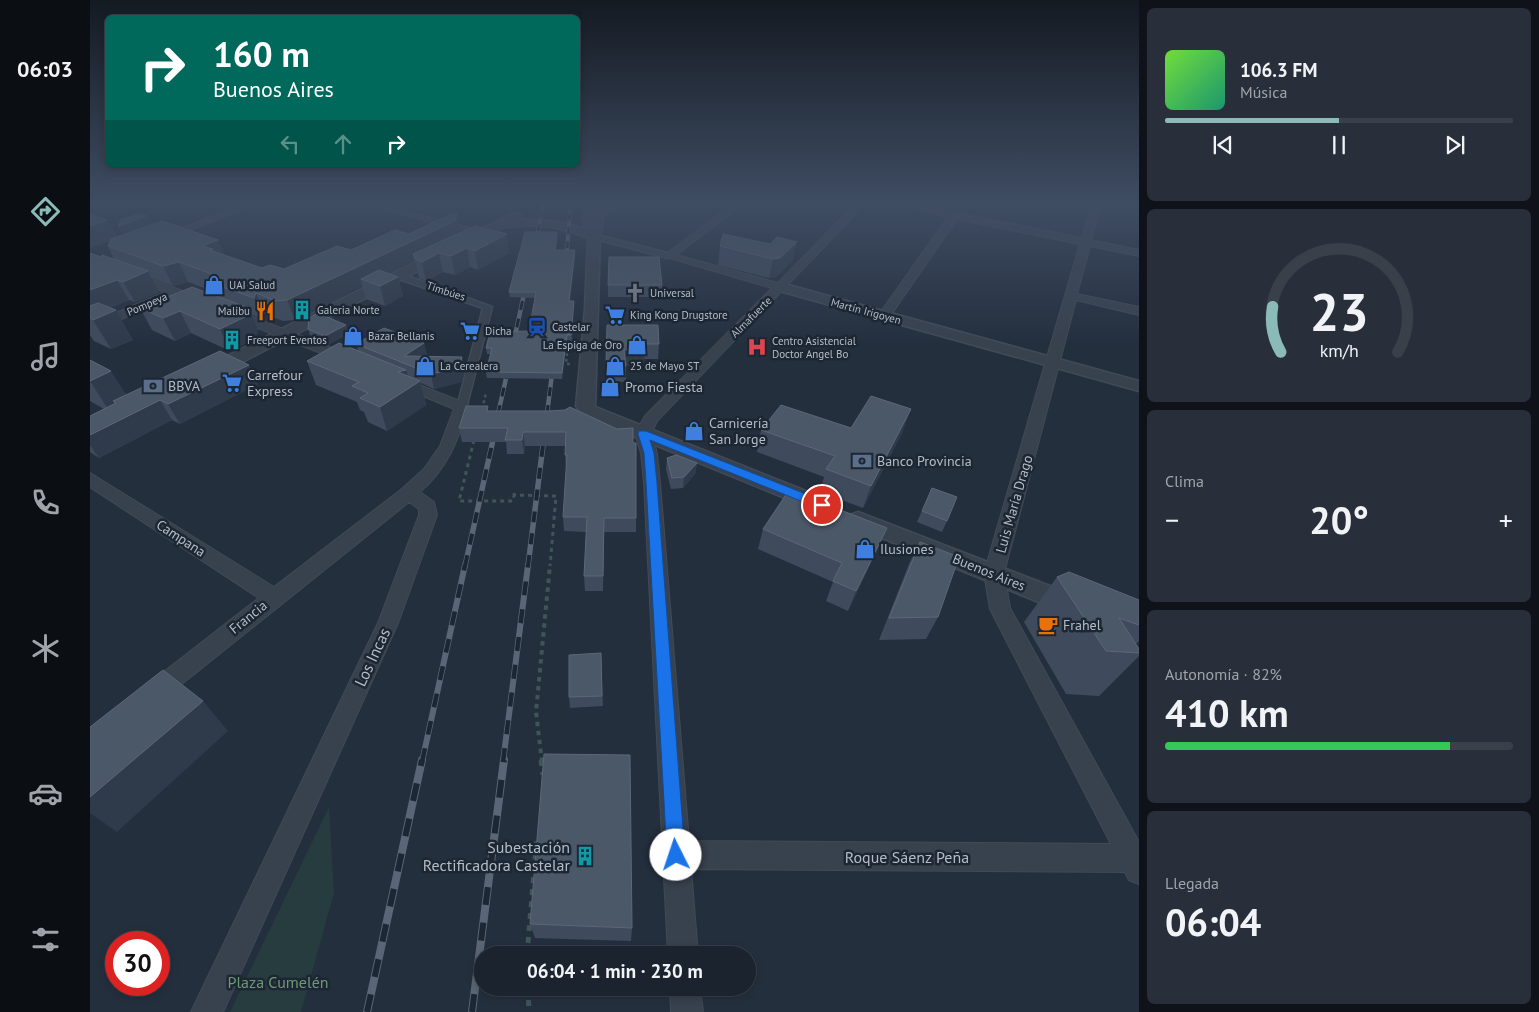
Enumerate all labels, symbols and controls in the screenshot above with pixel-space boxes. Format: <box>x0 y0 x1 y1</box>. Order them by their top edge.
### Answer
text: 160 m <box>213 31 310 77</box>
icon: right <box>130 35 195 100</box>
text: 06:03 <box>17 55 73 83</box>
text: 106.3 FM <box>1240 58 1317 82</box>
text: Buenos Aires <box>213 75 334 103</box>
text: Música <box>1240 82 1287 102</box>
icon: left <box>276 130 304 158</box>
icon: ahead <box>329 130 357 158</box>
icon: right <box>382 130 410 158</box>
icon: previous <box>1209 131 1237 159</box>
icon: pause <box>1325 131 1353 159</box>
icon: next <box>1441 131 1469 159</box>
icon: directions <box>28 194 63 229</box>
shop icon: UAI Salud <box>203 274 225 296</box>
place label: UAI Salud <box>229 278 275 292</box>
street label: Timbúes <box>425 278 468 304</box>
text: 23 <box>1310 278 1368 345</box>
church icon: Universal <box>624 282 646 304</box>
place label: Universal <box>650 286 695 300</box>
street label: Pompeya <box>125 289 169 319</box>
street label: Almafuerte <box>728 293 775 340</box>
street label: Martín Irigoyen <box>829 295 903 327</box>
building icon: Galeria Norte <box>291 299 313 321</box>
restaurant icon: Malibu <box>254 300 276 322</box>
place label: Galeria Norte <box>317 303 380 317</box>
place label: Malibu <box>218 304 250 318</box>
supermarket icon: King Kong Drugstore <box>604 304 626 326</box>
place label: King Kong Drugstore <box>630 308 728 322</box>
station icon: Castelar <box>526 316 548 338</box>
supermarket icon: Dicha <box>459 320 481 342</box>
place label: Castelar <box>552 320 590 334</box>
place label: Dicha <box>485 324 512 338</box>
shop icon: Bazar Bellanis <box>342 325 364 347</box>
building icon: Freeport Eventos <box>221 329 243 351</box>
place label: Bazar Bellanis <box>368 329 435 343</box>
place label: Freeport Eventos <box>247 333 327 347</box>
shop icon: La Espiga de Oro <box>626 334 648 356</box>
place label: Centro Asistencial Doctor Angel Bo <box>772 334 857 361</box>
hospital icon: Centro Asistencial Doctor Angel Bo <box>746 336 768 358</box>
place label: La Espiga de Oro <box>543 338 622 352</box>
icon: music <box>28 339 63 374</box>
text: km/h <box>1319 339 1359 362</box>
shop icon: La Cerealera <box>414 355 436 377</box>
shop icon: 25 de Mayo ST <box>604 355 626 377</box>
place label: La Cerealera <box>440 359 498 373</box>
place label: 25 de Mayo ST <box>630 359 699 373</box>
place label: Carrefour Express <box>247 366 303 400</box>
supermarket icon: Carrefour Express <box>221 372 243 394</box>
bank icon: BBVA <box>142 375 164 397</box>
shop icon: Promo Fiesta <box>599 376 621 398</box>
place label: BBVA <box>168 377 201 395</box>
place label: Promo Fiesta <box>625 378 703 396</box>
place label: Carnicería San Jorge <box>709 414 768 448</box>
shop icon: Carnicería San Jorge <box>683 420 705 442</box>
bank icon: Banco Provincia <box>851 450 873 472</box>
place label: Banco Provincia <box>877 452 972 470</box>
street label: Luis María Drago <box>991 453 1037 555</box>
text: Clima <box>1165 471 1204 491</box>
pin <box>801 484 843 526</box>
icon: phone <box>28 485 63 520</box>
icon: arrive <box>808 491 836 519</box>
text: 20° <box>1309 495 1369 544</box>
text: − <box>1165 501 1179 538</box>
text: + <box>1499 501 1513 538</box>
street label: Campana <box>153 515 209 561</box>
shop icon: Ilusiones <box>854 538 876 560</box>
place label: Ilusiones <box>880 540 934 558</box>
street label: Buenos Aires <box>950 549 1028 595</box>
street label: Francia <box>225 596 271 638</box>
cafe icon: Frahel <box>1037 614 1059 636</box>
place label: Frahel <box>1063 616 1101 634</box>
street label: Los Incas <box>350 624 394 689</box>
icon: climate <box>28 631 63 666</box>
text: Autonomía · 82% <box>1165 664 1282 684</box>
text: 410 km <box>1165 688 1289 737</box>
icon: car <box>28 776 63 811</box>
position arrow <box>649 828 701 880</box>
place label: Subestación Rectificadora Castelar <box>423 837 571 875</box>
building icon: Subestación Rectificadora Castelar <box>574 845 596 867</box>
street label: Roque Sáenz Peña <box>845 847 969 867</box>
text: Llegada <box>1165 873 1219 893</box>
text: 06:04 <box>1165 897 1261 946</box>
icon: filters <box>28 922 63 957</box>
speed limit sign: 30 <box>105 931 170 996</box>
text: 06:04 · 1 min · 230 m <box>527 959 703 983</box>
park label: Plaza Cumelén <box>227 972 329 992</box>

